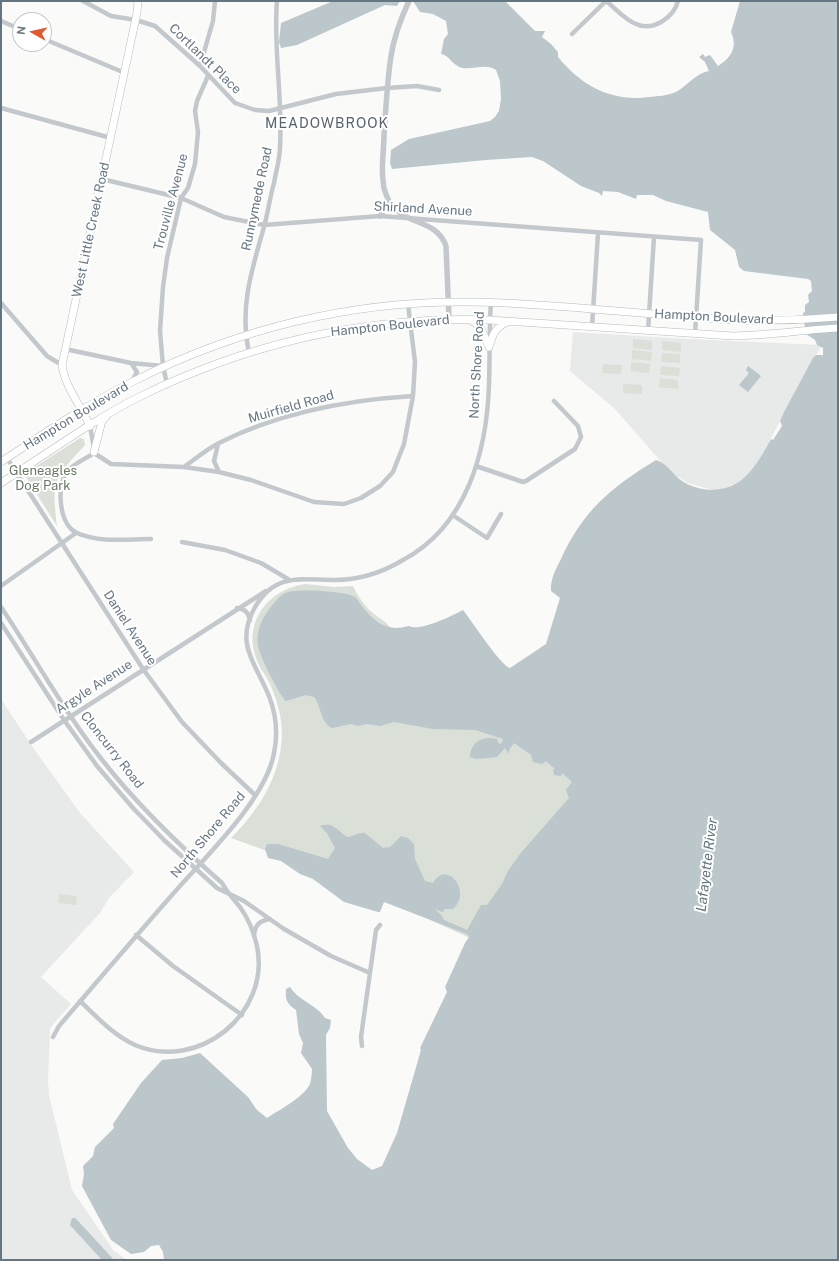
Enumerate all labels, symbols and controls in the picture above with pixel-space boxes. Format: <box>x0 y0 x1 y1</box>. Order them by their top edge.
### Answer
north arrow <box>12 12 52 52</box>
street label: Cortlandt Place <box>166 21 244 97</box>
text: N <box>15 25 28 36</box>
district label: MEADOWBROOK <box>265 116 389 132</box>
street label: Runnymede Road <box>238 146 276 252</box>
street label: Trouville Avenue <box>151 152 191 252</box>
street label: West Little Creek Road <box>69 161 113 299</box>
street label: Shirland Avenue <box>373 199 473 219</box>
street label: Hampton Boulevard <box>654 306 774 328</box>
street label: North Shore Road <box>466 311 488 419</box>
street label: Hampton Boulevard <box>330 312 450 340</box>
street label: Hampton Boulevard <box>21 379 131 453</box>
street label: Muirfield Road <box>246 387 336 427</box>
park label: Gleneagles Dog Park <box>9 463 77 494</box>
street label: Daniel Avenue <box>100 588 160 668</box>
street label: Argyle Avenue <box>53 657 135 717</box>
street label: Cloncurry Road <box>77 708 147 792</box>
street label: North Shore Road <box>167 789 249 881</box>
water label: Lafayette River <box>693 817 721 913</box>

